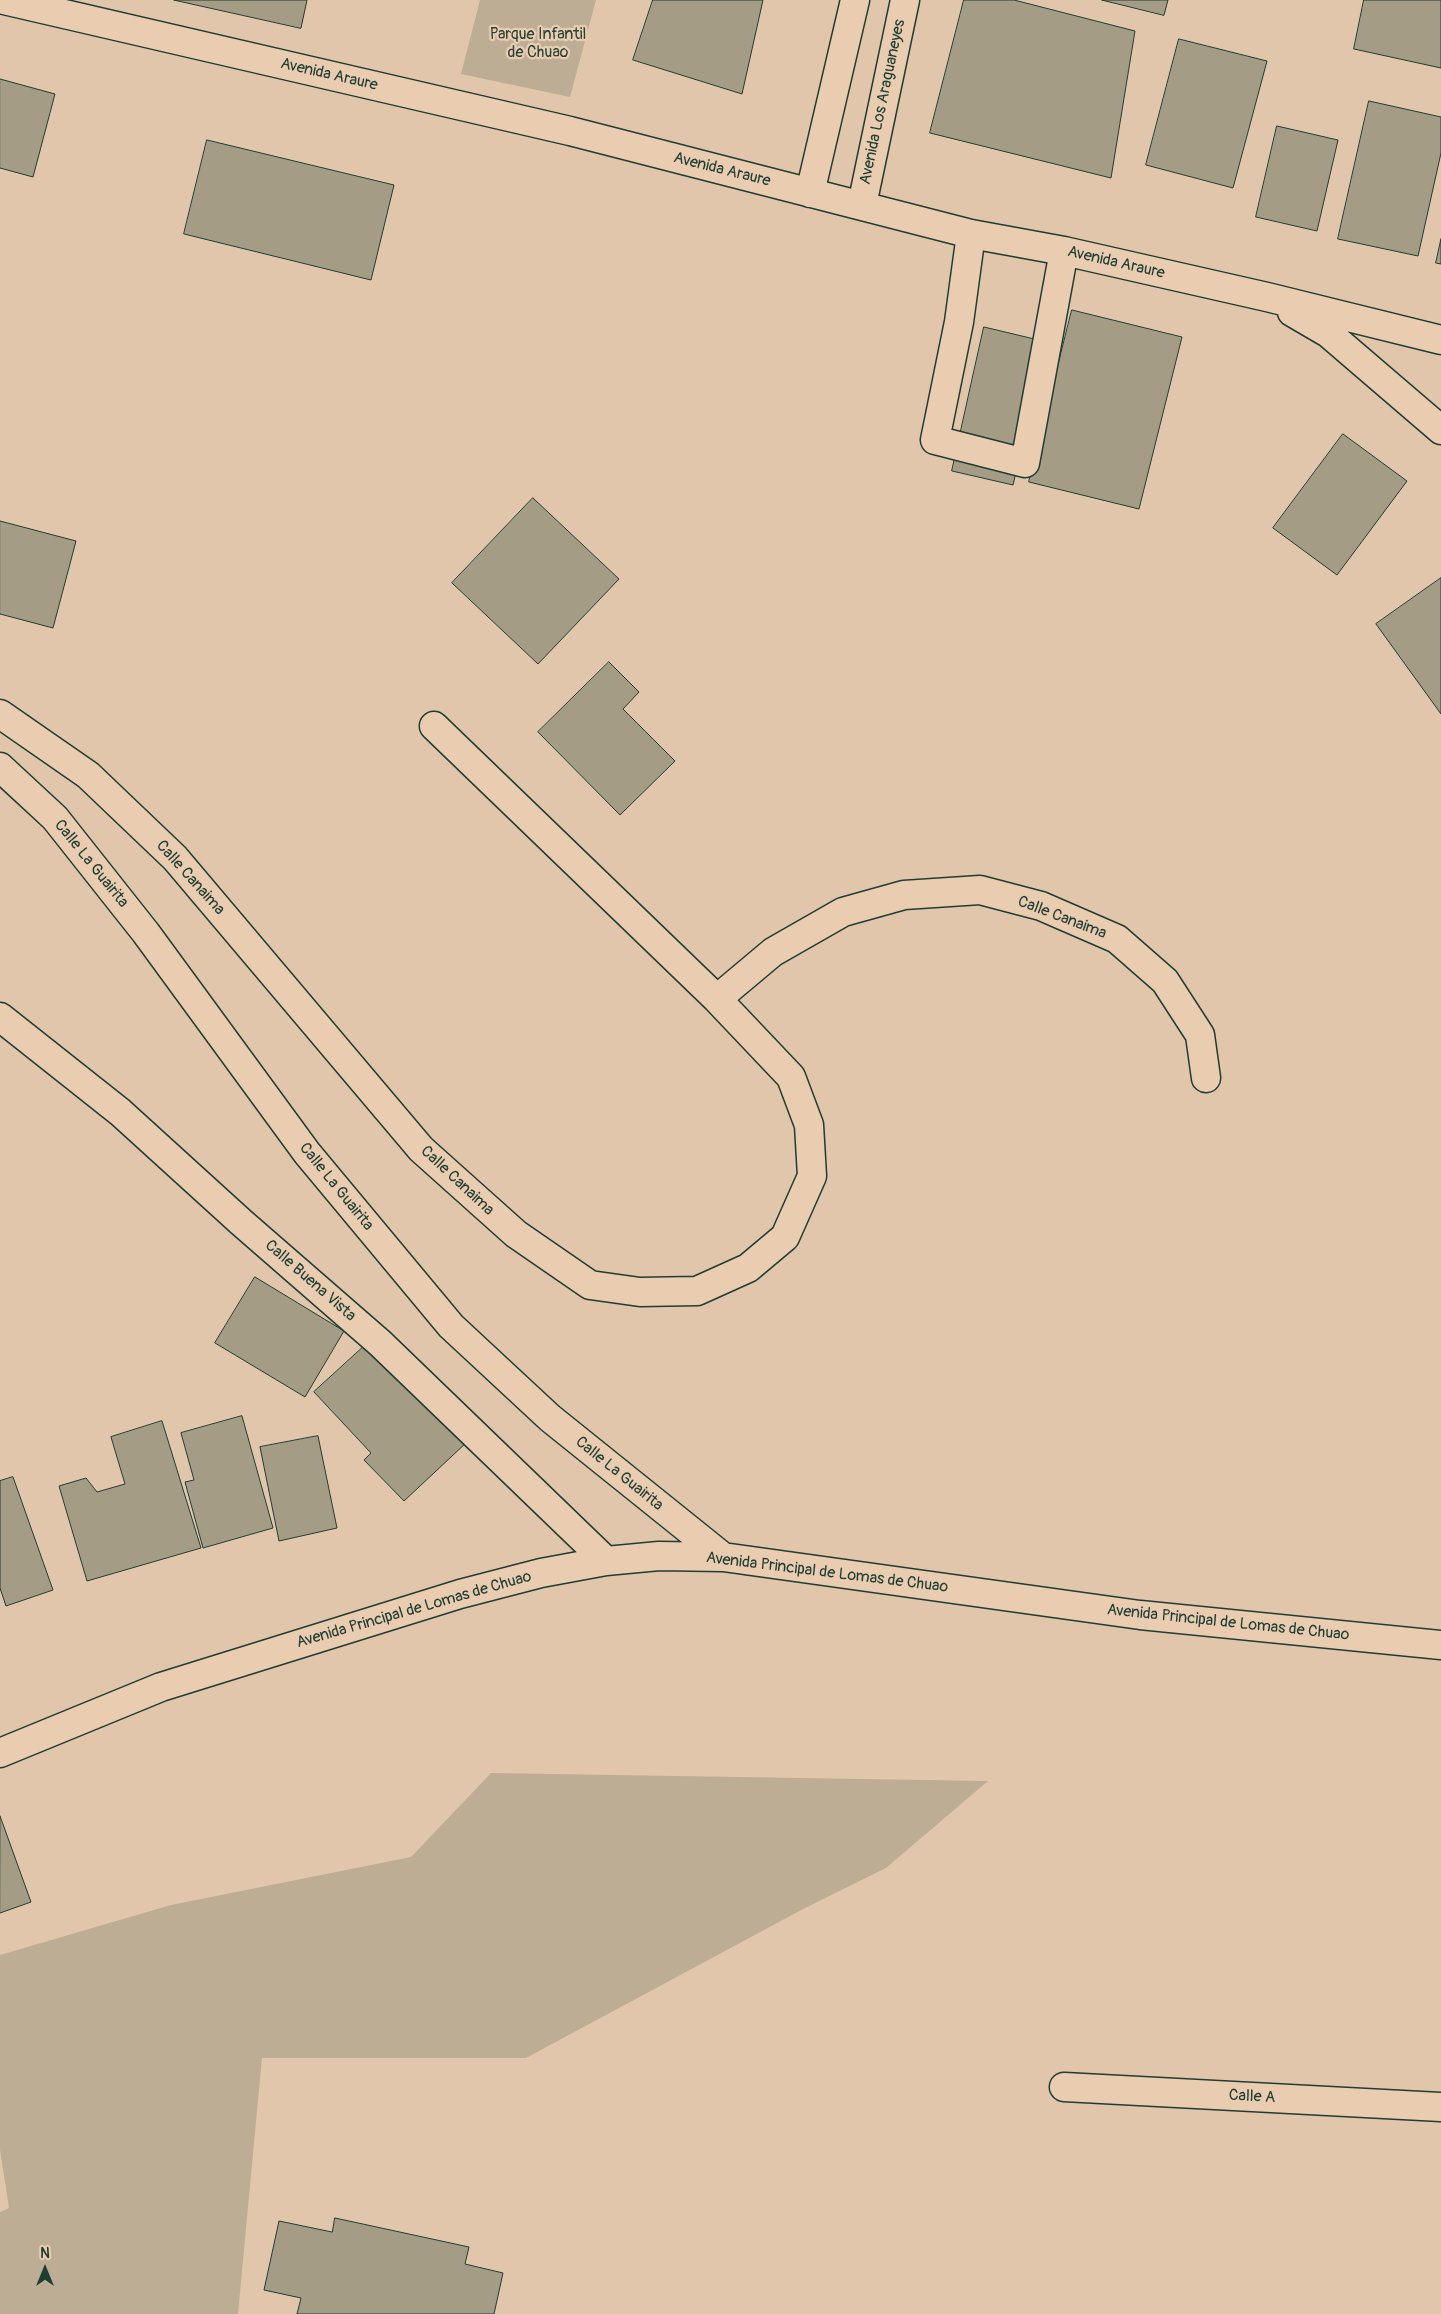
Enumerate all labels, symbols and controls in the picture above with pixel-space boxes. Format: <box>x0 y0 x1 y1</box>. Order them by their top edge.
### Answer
street label: Avenida Los Araguaneyes <box>856 18 910 186</box>
park label: Parque Infantil de Chuao <box>490 25 586 63</box>
street label: Avenida Araure <box>278 54 380 96</box>
street label: Avenida Araure <box>671 149 773 191</box>
street label: Avenida Araure <box>1065 242 1167 284</box>
street label: Calle La Guairita <box>50 816 132 912</box>
street label: Calle Canaima <box>152 837 228 919</box>
street label: Calle Canaima <box>1015 892 1109 944</box>
street label: Calle La Guairita <box>295 1139 377 1235</box>
street label: Calle Canaima <box>416 1142 498 1220</box>
street label: Calle Buena Vista <box>261 1236 359 1326</box>
street label: Calle La Guairita <box>571 1433 667 1515</box>
street label: Avenida Principal de Lomas de Chuao <box>705 1549 949 1597</box>
street label: Avenida Principal de Lomas de Chuao <box>294 1567 534 1653</box>
street label: Avenida Principal de Lomas de Chuao <box>1106 1601 1350 1645</box>
street label: Calle A <box>1228 2086 1276 2108</box>
north arrow <box>20 2244 70 2294</box>
text: N <box>40 2245 50 2262</box>

